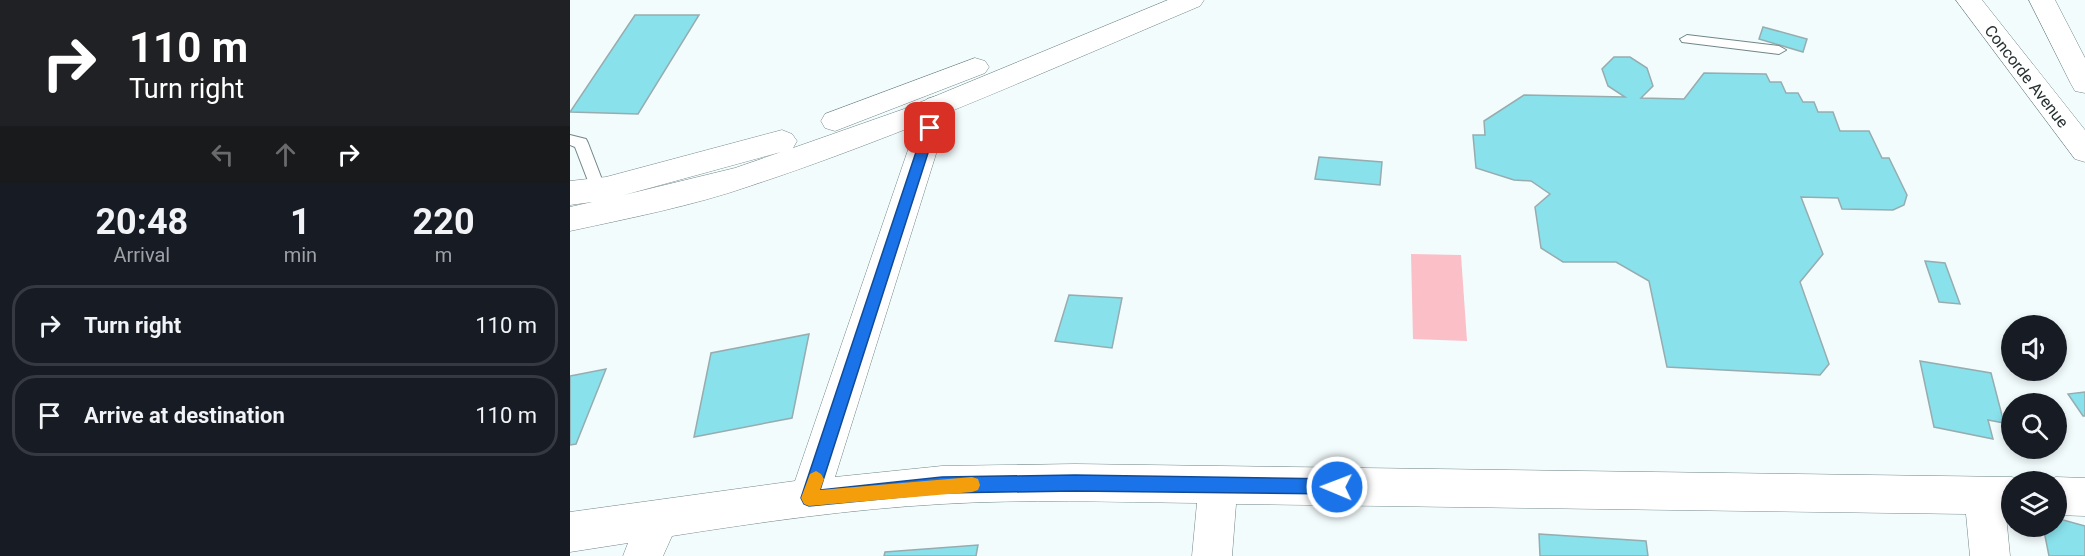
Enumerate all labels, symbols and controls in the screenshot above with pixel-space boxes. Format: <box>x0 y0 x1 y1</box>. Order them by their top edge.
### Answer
street label: Concorde Avenue <box>1981 21 2073 131</box>
text: 110 m <box>129 23 248 72</box>
icon: right <box>30 24 108 102</box>
text: Turn right <box>129 73 244 105</box>
pin <box>904 102 955 153</box>
icon: arrive <box>913 111 946 144</box>
icon: left <box>206 138 239 171</box>
icon: ahead <box>269 138 302 171</box>
icon: right <box>332 138 365 171</box>
text: 20:48 <box>95 201 188 243</box>
text: 1 <box>290 201 311 243</box>
text: 220 <box>413 201 475 243</box>
text: Arrival <box>113 243 170 267</box>
text: min <box>284 243 317 267</box>
text: m <box>435 243 452 267</box>
icon: right <box>33 309 66 342</box>
text: Turn right <box>84 313 181 338</box>
text: 110 m <box>475 313 537 338</box>
map controls <box>2001 315 2067 537</box>
button: sound <box>2001 315 2067 381</box>
button: search <box>2001 393 2067 459</box>
icon: arrive <box>33 399 66 432</box>
text: Arrive at destination <box>84 403 285 428</box>
text: 110 m <box>475 403 537 428</box>
position arrow <box>1305 455 1369 519</box>
button: layers <box>2001 471 2067 537</box>

